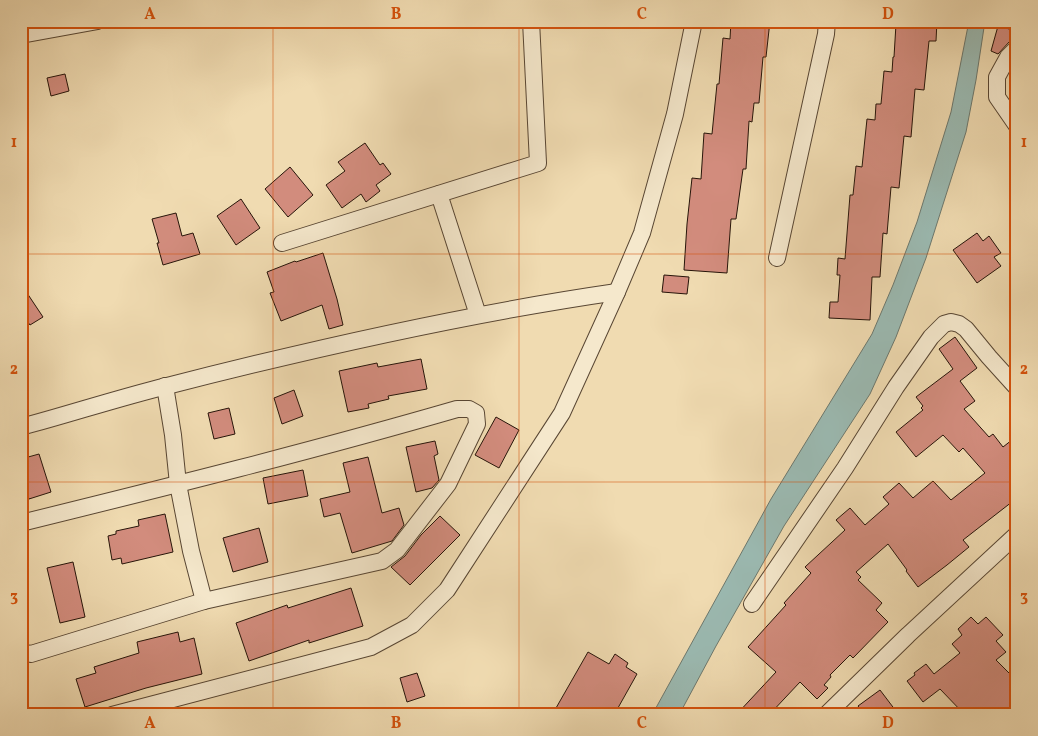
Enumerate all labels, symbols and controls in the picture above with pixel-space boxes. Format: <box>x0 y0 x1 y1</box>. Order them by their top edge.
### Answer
text: A <box>144 4 156 26</box>
text: B <box>391 4 402 26</box>
text: C <box>637 4 647 26</box>
text: D <box>882 4 894 26</box>
text: 1 <box>11 132 17 154</box>
text: 1 <box>1021 132 1027 154</box>
text: 2 <box>10 359 18 381</box>
text: 2 <box>1020 359 1028 381</box>
text: 3 <box>10 586 18 608</box>
text: 3 <box>1020 586 1028 608</box>
text: A <box>144 713 156 735</box>
text: B <box>391 713 402 735</box>
text: C <box>637 713 647 735</box>
text: D <box>882 713 894 735</box>

